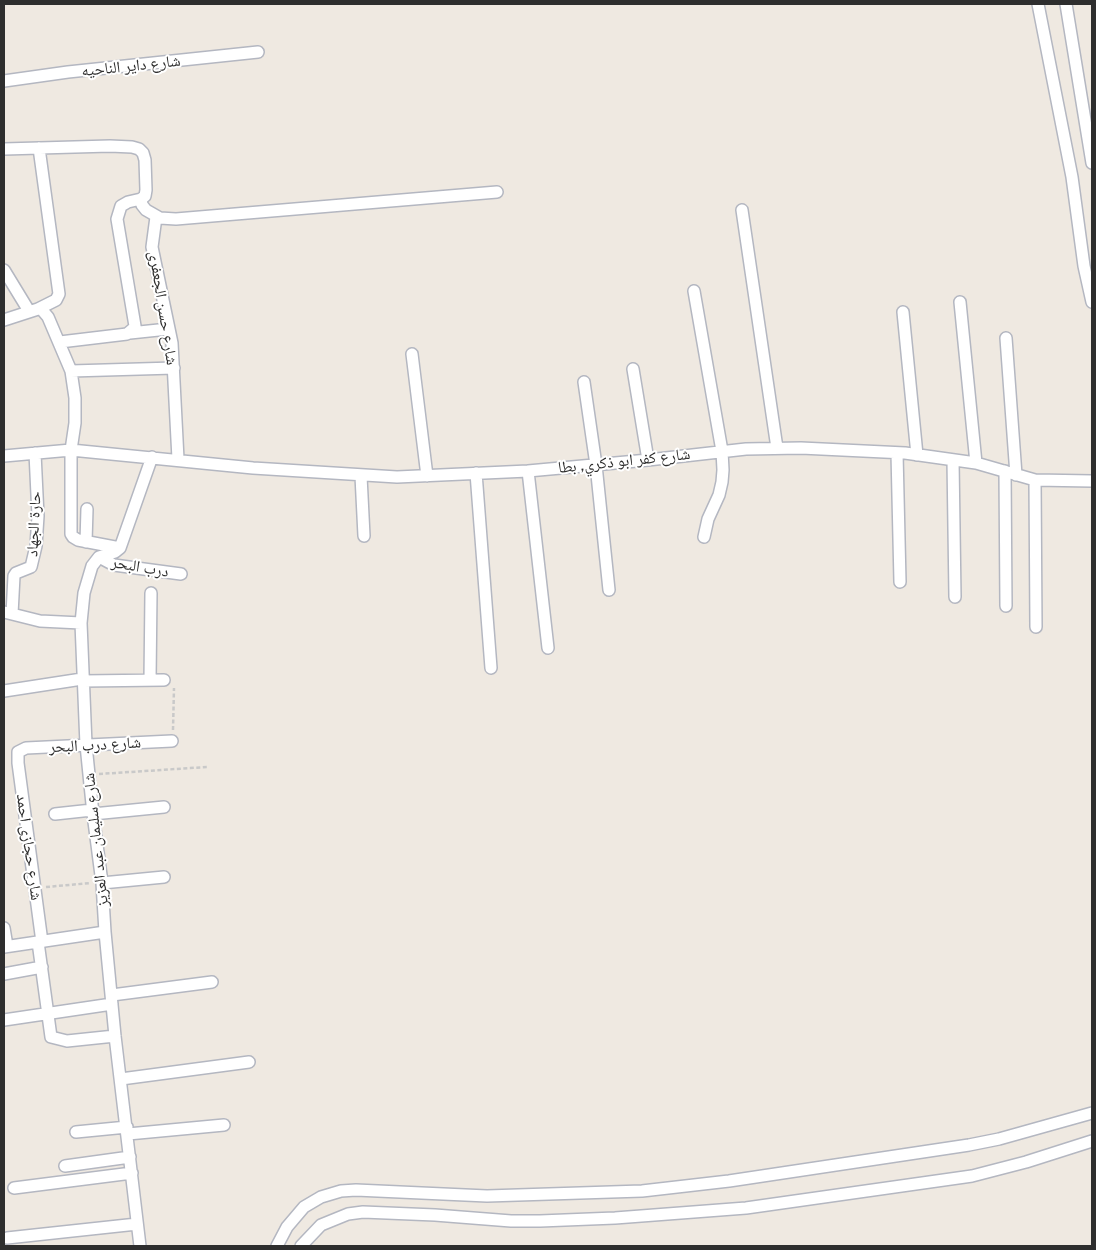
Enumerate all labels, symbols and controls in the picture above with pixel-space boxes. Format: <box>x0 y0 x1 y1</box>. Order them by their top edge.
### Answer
street label: شارع داير الناحيه <box>80 51 182 81</box>
street label: شارع حسن الجعفرى <box>144 250 182 366</box>
street label: شارع كفر ابو ذكري, بطا <box>557 445 691 477</box>
street label: حارة الجهاد <box>23 491 45 557</box>
street label: درب البحر <box>110 553 170 581</box>
street label: شارع درب البحر <box>48 733 142 757</box>
street label: شارع سليمان عبد العزيز <box>79 772 113 908</box>
street label: شارع حجازى احمد <box>12 793 46 901</box>

